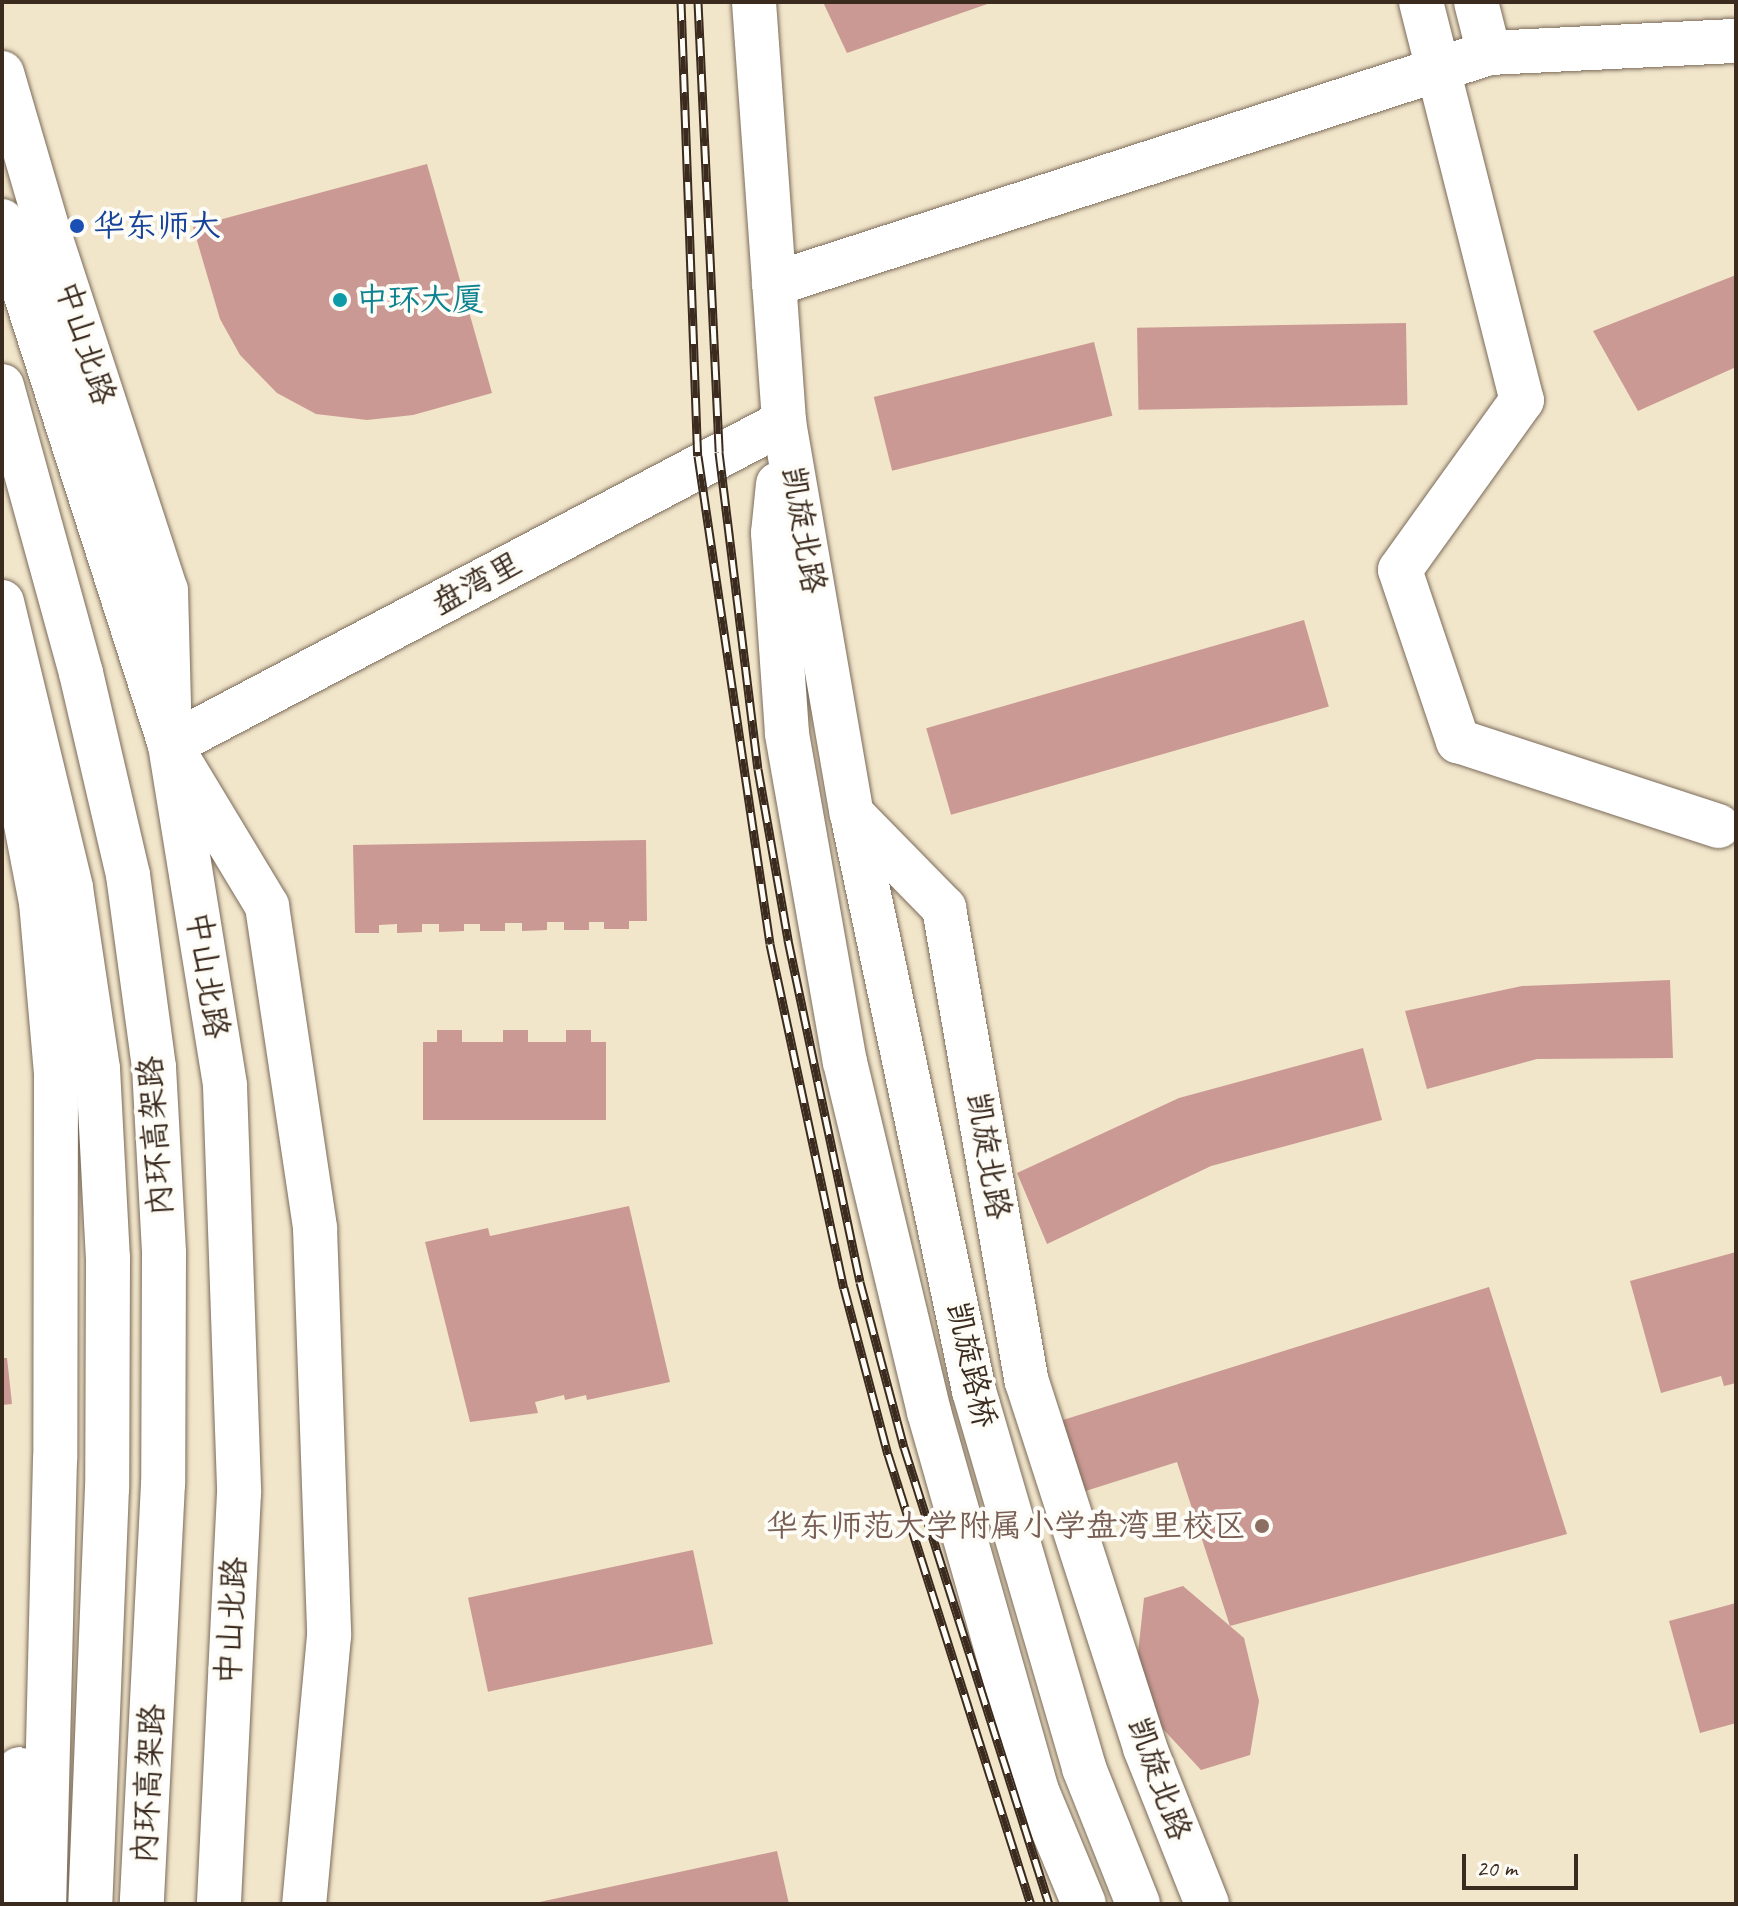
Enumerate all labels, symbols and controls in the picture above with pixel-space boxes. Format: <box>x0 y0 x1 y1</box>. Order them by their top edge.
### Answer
place label: 华东师大 <box>93 207 221 245</box>
marker: 华东师大 <box>68 217 86 235</box>
street label: 中山北路 <box>47 276 123 410</box>
place label: 中环大厦 <box>356 281 484 319</box>
marker: 中环大厦 <box>331 291 349 309</box>
street label: 凯旋北路 <box>773 464 833 596</box>
street label: 盘湾里 <box>426 545 528 623</box>
street label: 中山北路 <box>178 909 236 1041</box>
street label: 内环高架路 <box>131 1055 181 1217</box>
street label: 凯旋北路 <box>958 1090 1018 1222</box>
street label: 凯旋路桥 <box>938 1298 1004 1432</box>
place label: 华东师范大学附属小学盘湾里校区 <box>766 1507 1246 1545</box>
marker: 华东师范大学附属小学盘湾里校区 <box>1253 1517 1271 1535</box>
street label: 中山北路 <box>209 1556 255 1686</box>
street label: 内环高架路 <box>126 1703 172 1865</box>
street label: 凯旋北路 <box>1119 1712 1199 1846</box>
scale bar <box>1466 1838 1582 1888</box>
text: 20 m <box>1476 1853 1517 1883</box>

